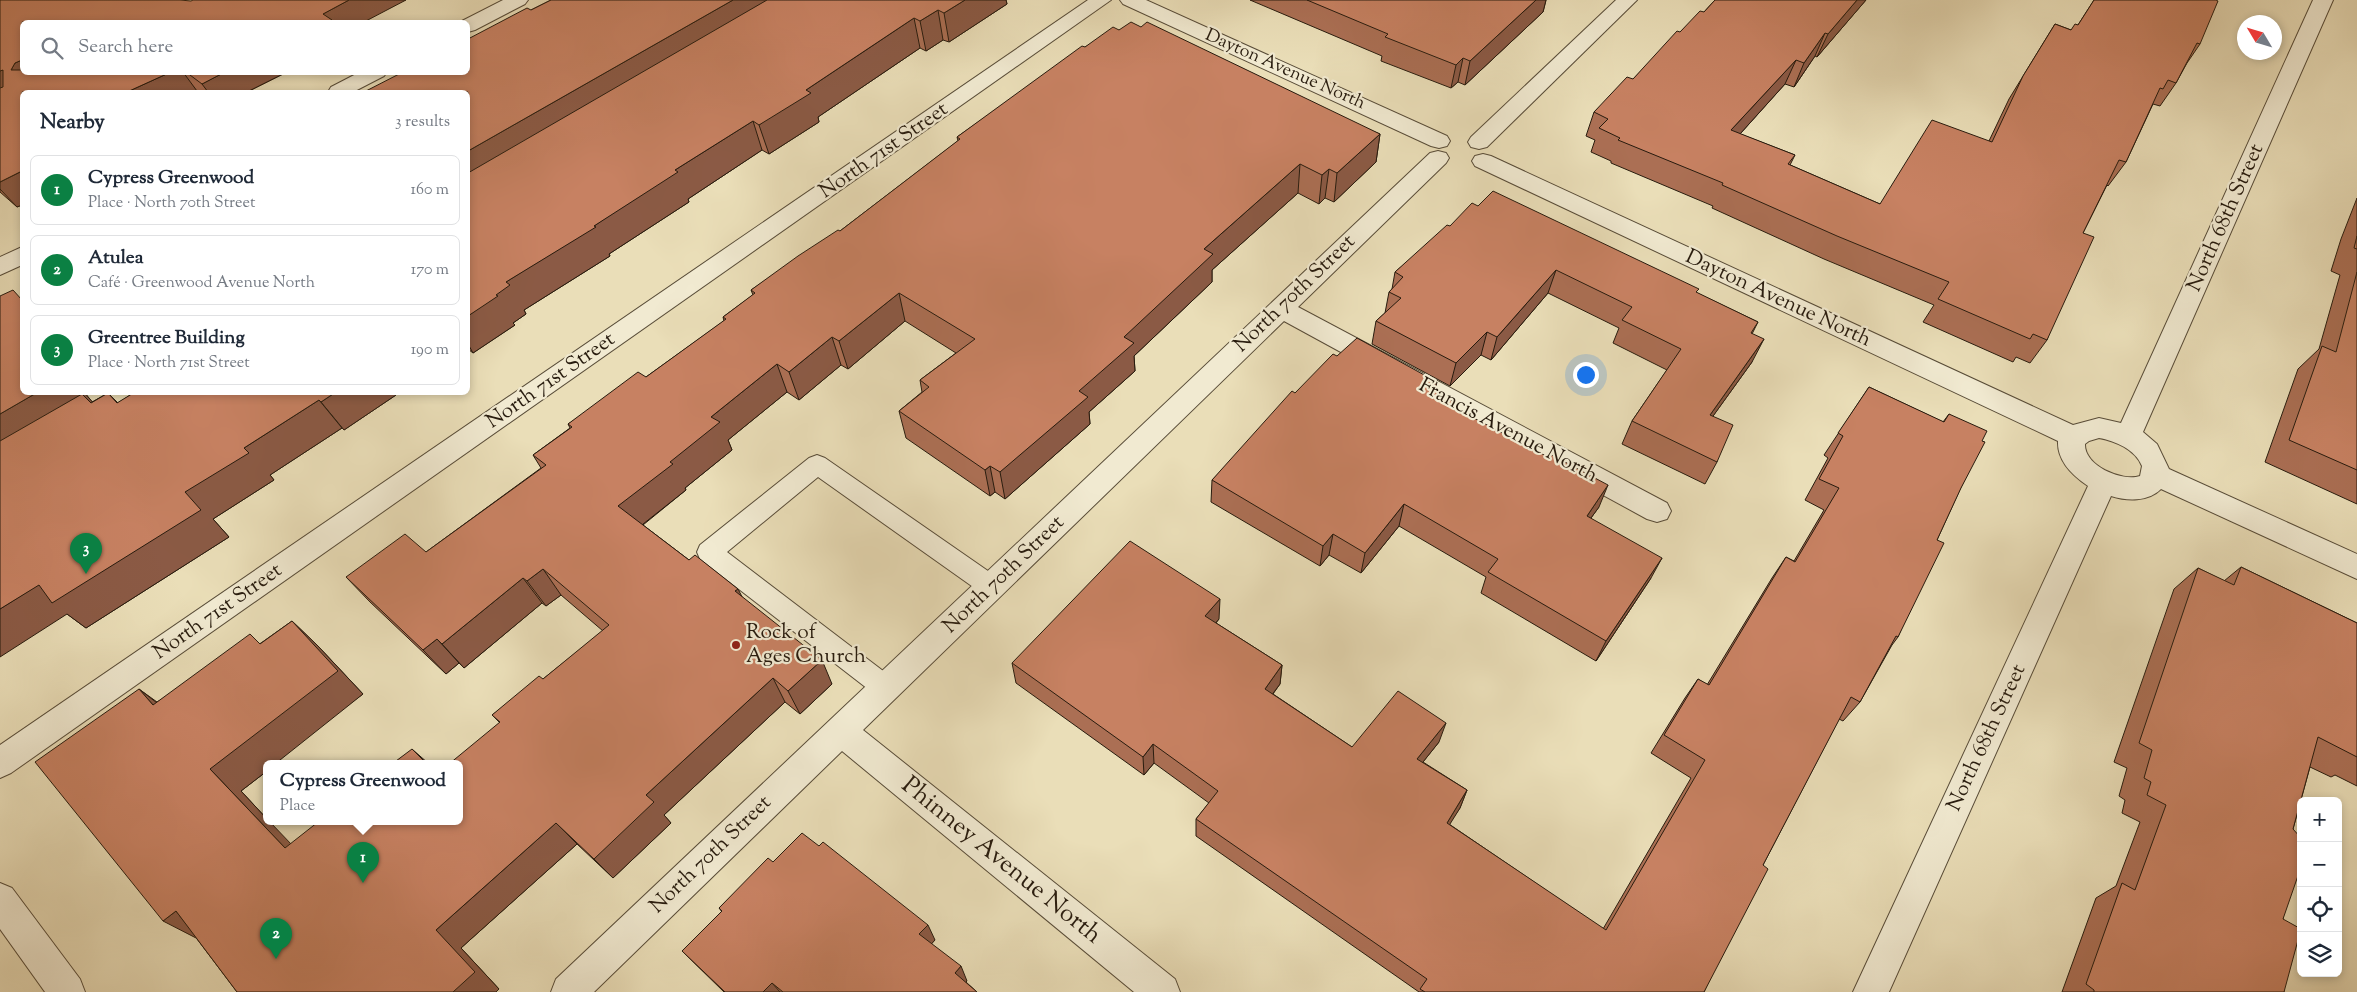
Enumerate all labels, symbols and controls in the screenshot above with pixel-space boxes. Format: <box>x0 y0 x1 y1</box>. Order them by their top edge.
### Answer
north arrow <box>2237 15 2282 60</box>
search box <box>20 20 470 75</box>
street label: Dayton Avenue North <box>1201 23 1370 117</box>
icon: search <box>38 34 66 62</box>
text: Search here <box>78 34 173 61</box>
street label: North 71st Street <box>813 95 955 207</box>
text: Nearby <box>40 108 105 138</box>
text: 3 results <box>395 111 450 134</box>
street label: North 68th Street <box>2180 139 2272 297</box>
text: Cypress Greenwood <box>88 165 254 192</box>
text: 1 <box>54 179 60 202</box>
text: 160 m <box>411 179 449 202</box>
text: Place · North 70th Street <box>88 192 255 215</box>
street label: North 70th Street <box>1227 228 1363 360</box>
street label: Dayton Avenue North <box>1680 243 1876 355</box>
text: Atulea <box>88 245 143 272</box>
text: 2 <box>53 259 61 282</box>
text: 170 m <box>411 259 449 282</box>
text: Café · Greenwood Avenue North <box>88 272 315 295</box>
text: Greentree Building <box>88 325 245 352</box>
street label: North 71st Street <box>480 325 622 437</box>
text: 3 <box>54 339 60 362</box>
text: 190 m <box>411 339 449 362</box>
text: Place · North 71st Street <box>88 352 250 375</box>
your location <box>1573 362 1599 388</box>
street label: Francis Avenue North <box>1413 371 1603 491</box>
street label: North 70th Street <box>936 509 1072 641</box>
pin: 3 <box>70 533 102 574</box>
street label: North 71st Street <box>147 556 289 668</box>
place label: Rock of Ages Church <box>746 618 866 672</box>
marker: Rock of Ages Church <box>730 639 742 651</box>
street label: North 68th Street <box>1940 660 2034 816</box>
popup <box>263 760 463 825</box>
text: Cypress Greenwood <box>280 768 446 795</box>
street label: Phinney Avenue North <box>893 769 1109 954</box>
street label: North 70th Street <box>643 789 779 921</box>
text: Place <box>280 795 315 818</box>
map controls <box>2297 797 2342 977</box>
button: + <box>2297 797 2342 842</box>
pin: 1 <box>347 842 379 883</box>
button: − <box>2297 842 2342 887</box>
button: locate <box>2297 887 2342 932</box>
pin: 2 <box>260 918 292 959</box>
button: layers <box>2297 932 2342 977</box>

